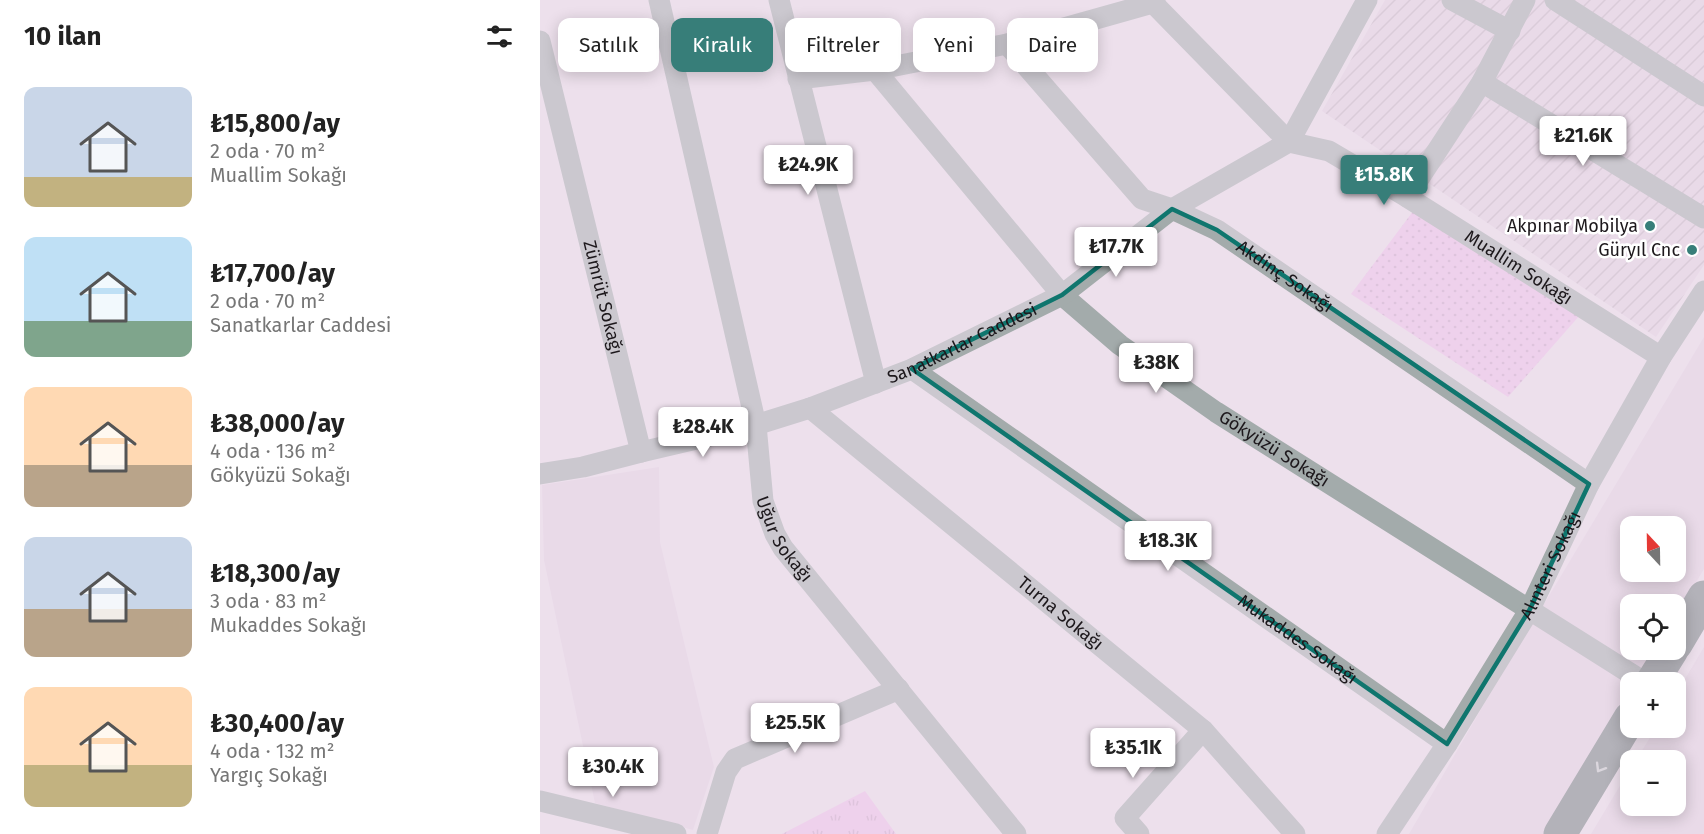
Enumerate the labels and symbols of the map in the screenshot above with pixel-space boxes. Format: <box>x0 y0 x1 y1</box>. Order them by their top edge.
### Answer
pin: ₺21.6K <box>1534 116 1632 167</box>
pin: ₺24.9K <box>759 145 857 196</box>
pin: ₺15.8K <box>1335 155 1433 206</box>
place label: Akpınar Mobilya <box>1507 215 1638 237</box>
marker: Akpınar Mobilya <box>1643 219 1657 233</box>
street label: Muallim Sokağı <box>1461 225 1577 310</box>
pin: ₺17.7K <box>1067 227 1165 278</box>
street label: Akdinç Sokağı <box>1232 236 1338 317</box>
street label: Zümrüt Sokağı <box>578 238 628 357</box>
place label: Güryıl Cnc <box>1598 239 1680 261</box>
marker: Güryıl Cnc <box>1685 243 1699 257</box>
street label: Sanatkarlar Caddesi <box>884 298 1040 388</box>
pin: ₺38K <box>1120 343 1192 394</box>
street label: Gökyüzü Sokağı <box>1215 406 1334 492</box>
pin: ₺28.4K <box>654 407 752 458</box>
street label: Uğur Sokağı <box>751 493 817 587</box>
street label: Alınteri Sokağı <box>1515 507 1586 624</box>
north arrow <box>1620 516 1686 582</box>
pin: ₺18.3K <box>1119 521 1217 572</box>
street label: Turna Sokağı <box>1013 572 1108 655</box>
street label: Mukaddes Sokağı <box>1234 590 1362 689</box>
pin: ₺25.5K <box>746 703 844 754</box>
pin: ₺35.1K <box>1084 728 1182 779</box>
pin: ₺30.4K <box>564 747 662 798</box>
one-way arrow <box>1596 762 1608 772</box>

